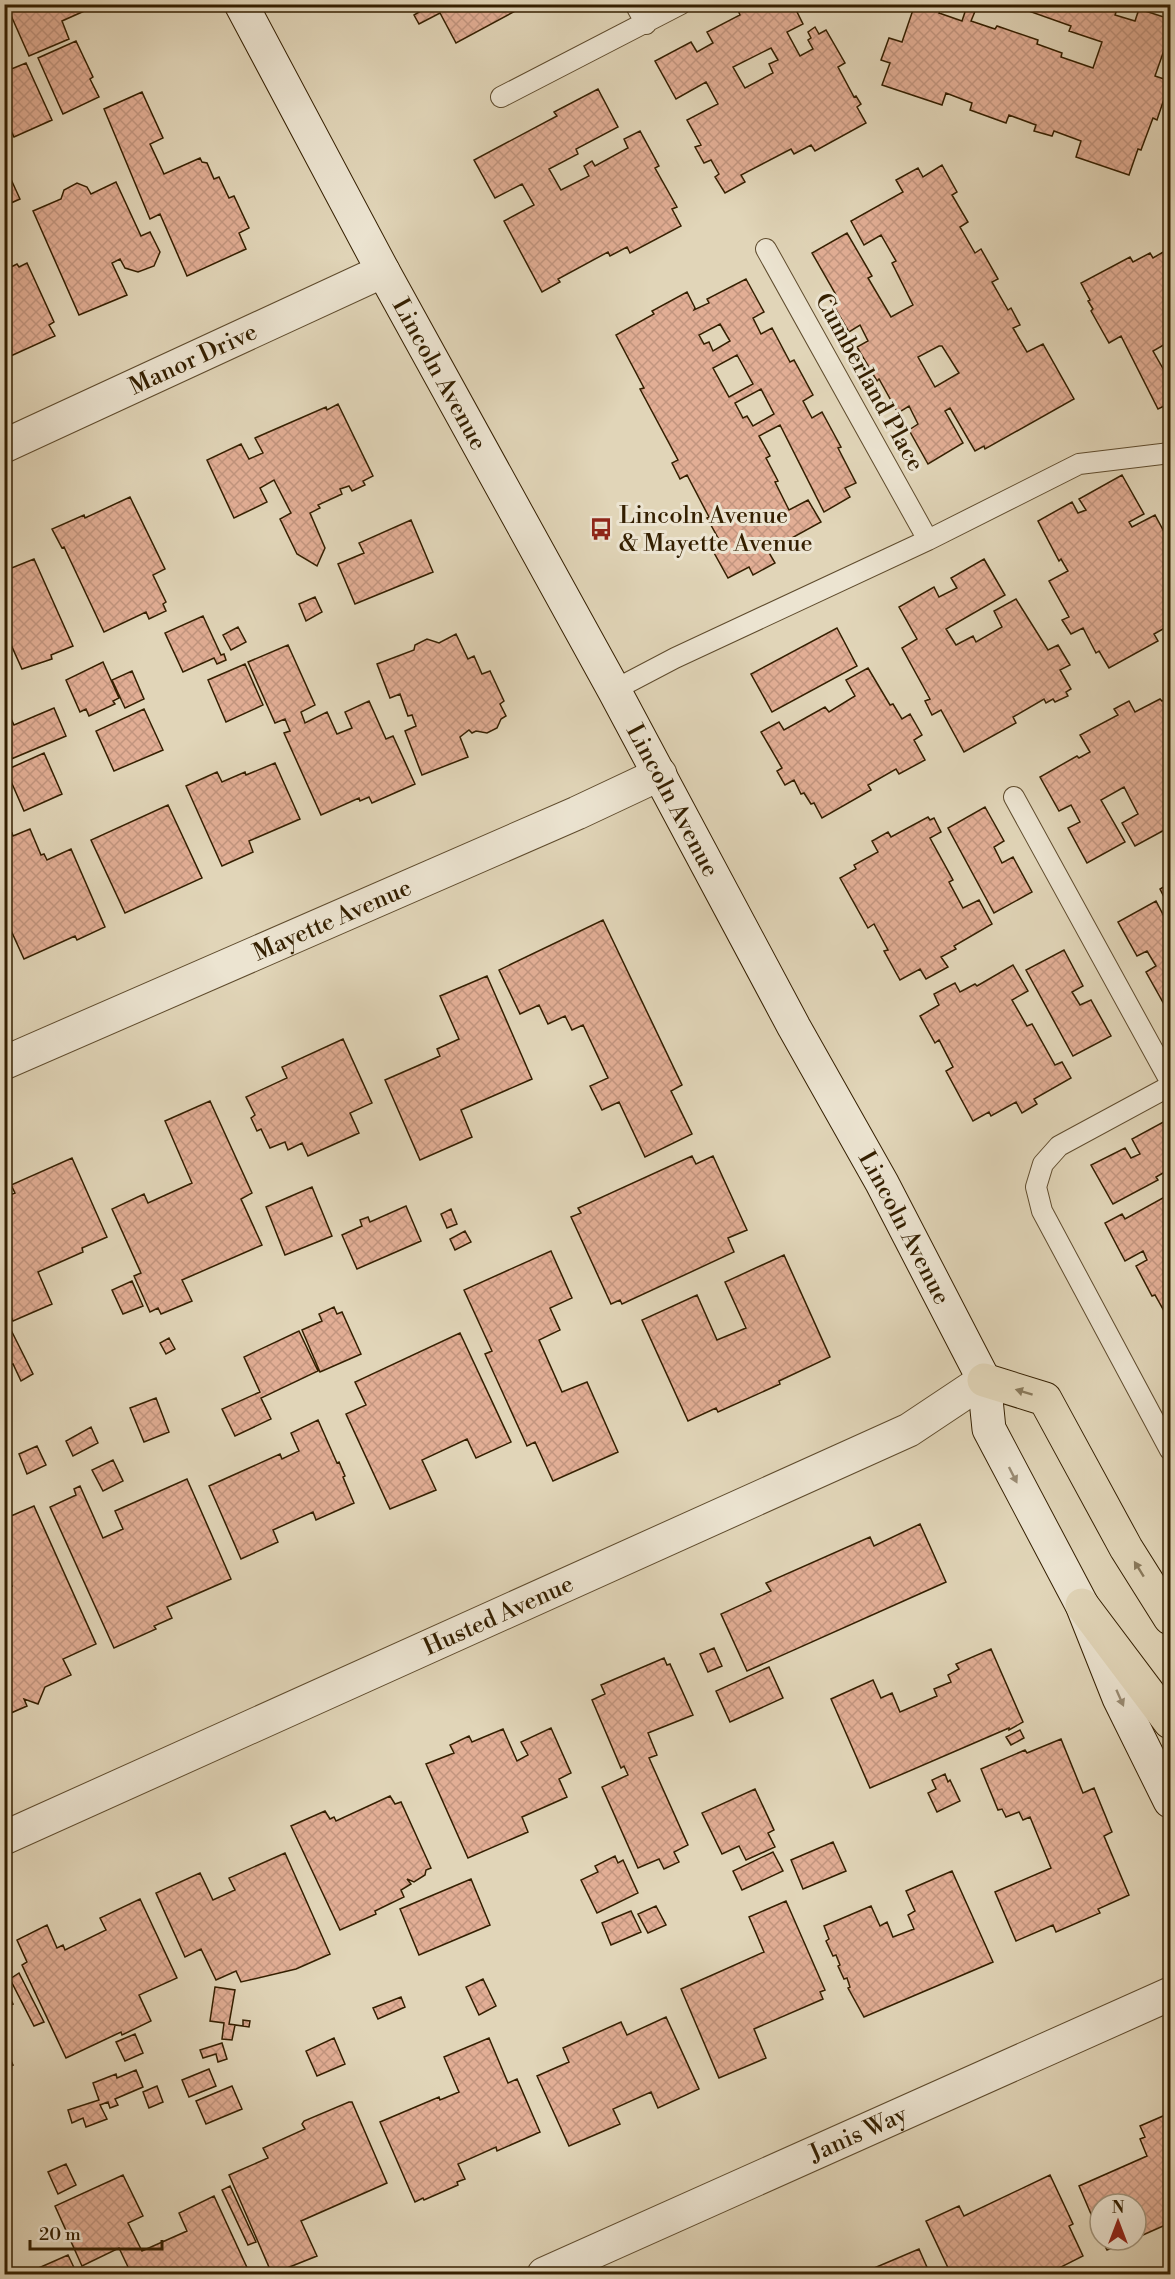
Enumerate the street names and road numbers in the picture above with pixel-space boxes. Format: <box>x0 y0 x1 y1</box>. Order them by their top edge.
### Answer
street label: Cumberland Place <box>808 288 930 477</box>
street label: Lincoln Avenue <box>385 293 493 456</box>
street label: Manor Drive <box>124 317 262 402</box>
street label: Lincoln Avenue <box>619 719 725 883</box>
street label: Mayette Avenue <box>249 873 416 968</box>
street label: Lincoln Avenue <box>851 1146 956 1310</box>
street label: Husted Avenue <box>419 1569 578 1663</box>
street label: Janis Way <box>804 2099 912 2170</box>

